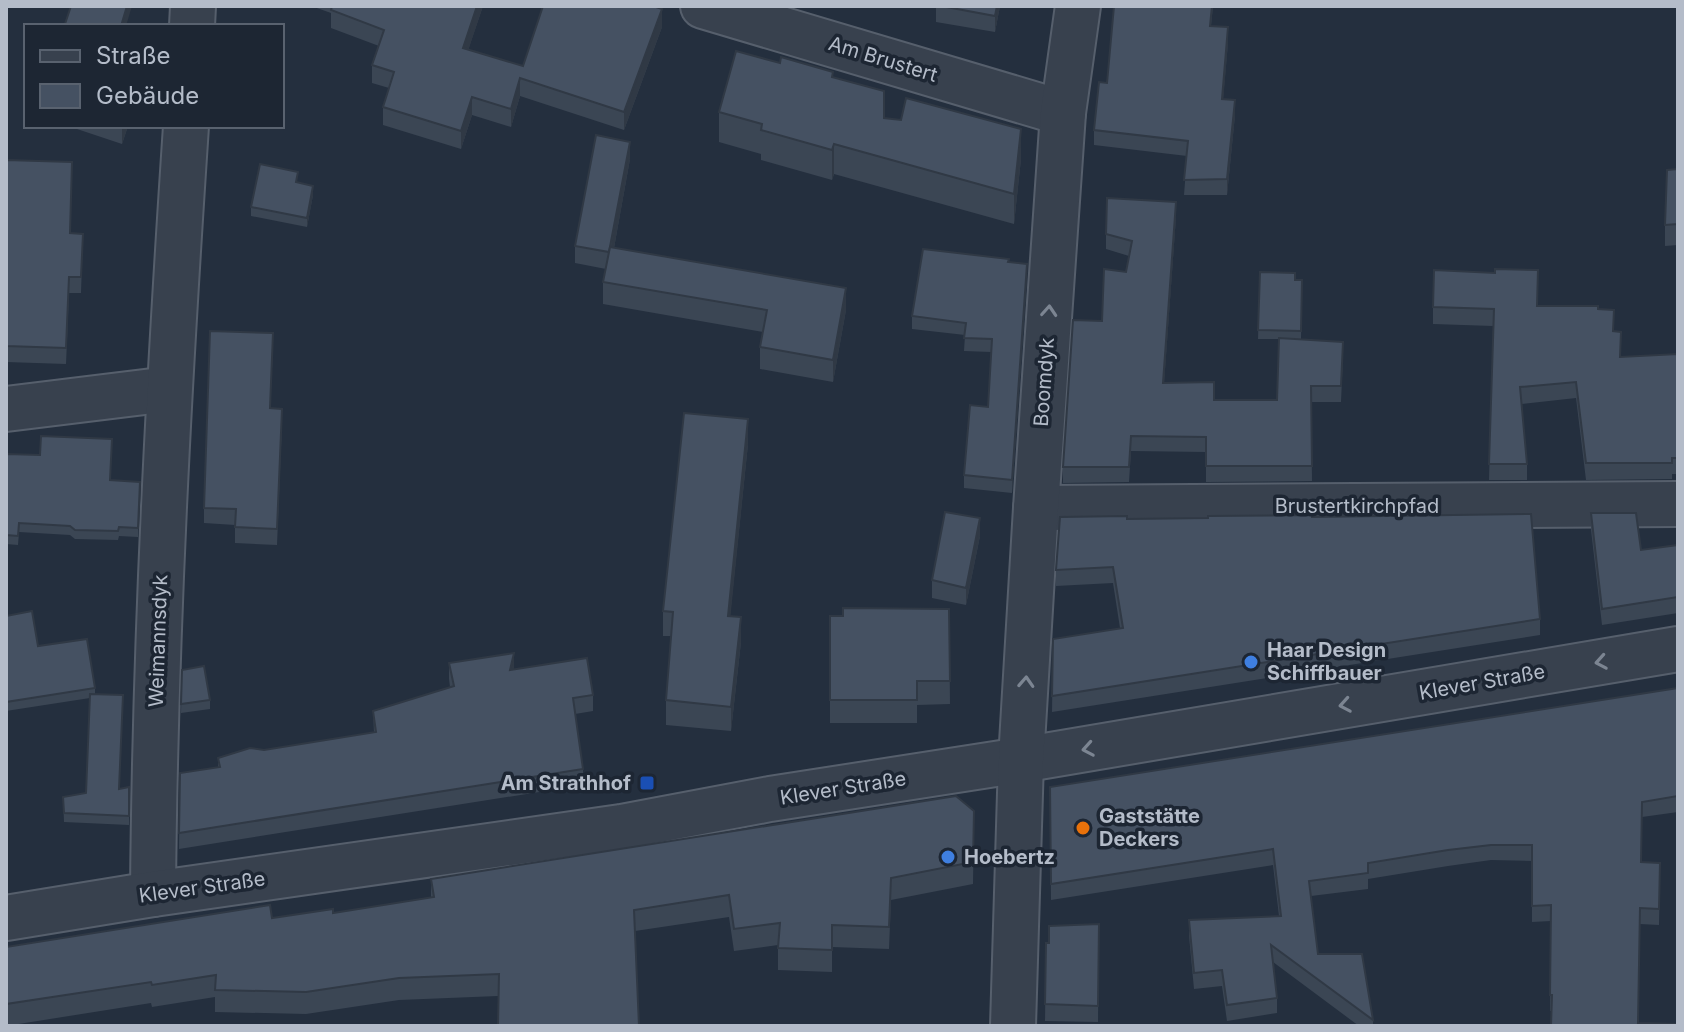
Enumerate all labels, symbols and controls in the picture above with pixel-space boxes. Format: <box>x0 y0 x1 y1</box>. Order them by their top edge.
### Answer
legend <box>24 24 284 128</box>
street label: Am Brustert <box>826 31 941 87</box>
text: Straße <box>96 41 171 70</box>
text: Gebäude <box>96 81 199 110</box>
one-way arrow <box>1040 304 1057 317</box>
street label: Boomdyk <box>1029 337 1059 427</box>
street label: Brustertkirchpfad <box>1275 494 1439 518</box>
street label: Weimannsdyk <box>144 574 172 708</box>
place label: Haar Design Schiffbauer <box>1267 638 1386 685</box>
marker: Haar Design Schiffbauer <box>1242 653 1260 671</box>
one-way arrow <box>1594 653 1608 670</box>
street label: Klever Straße <box>1417 659 1547 705</box>
one-way arrow <box>1017 675 1034 688</box>
one-way arrow <box>1338 696 1352 713</box>
one-way arrow <box>1082 739 1095 756</box>
street label: Klever Straße <box>778 766 908 810</box>
place label: Am Strathhof <box>501 771 631 795</box>
marker: Am Strathhof <box>638 774 656 792</box>
place label: Gaststätte Deckers <box>1099 804 1200 851</box>
marker: Gaststätte Deckers <box>1074 819 1092 837</box>
place label: Hoebertz <box>964 845 1055 869</box>
marker: Hoebertz <box>939 848 957 866</box>
street label: Klever Straße <box>137 866 267 908</box>

